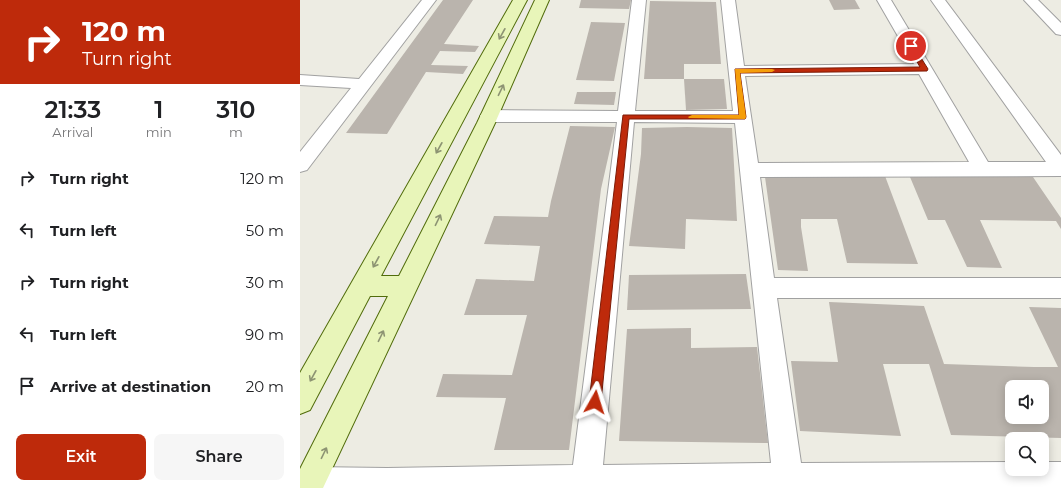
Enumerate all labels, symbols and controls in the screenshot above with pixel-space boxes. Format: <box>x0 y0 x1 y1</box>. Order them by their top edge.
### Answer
text: 120 m <box>82 14 166 48</box>
icon: right <box>16 16 68 68</box>
one-way arrow <box>497 28 505 40</box>
pin <box>894 29 928 63</box>
icon: arrive <box>900 35 922 57</box>
text: Turn right <box>82 48 172 70</box>
one-way arrow <box>498 84 505 96</box>
text: 21:33 <box>44 95 101 124</box>
text: 1 <box>154 95 163 124</box>
text: 310 <box>216 95 256 124</box>
text: Arrival <box>52 124 93 140</box>
text: min <box>146 124 172 140</box>
text: m <box>229 124 243 140</box>
one-way arrow <box>434 142 442 154</box>
icon: right <box>16 167 38 189</box>
text: Turn right <box>50 169 129 188</box>
text: 120 m <box>240 169 284 188</box>
one-way arrow <box>435 214 443 226</box>
icon: left <box>16 219 38 241</box>
text: Turn left <box>50 221 117 240</box>
text: 50 m <box>246 221 284 240</box>
one-way arrow <box>372 256 379 268</box>
icon: right <box>16 271 38 293</box>
text: Turn right <box>50 273 129 292</box>
text: 30 m <box>246 273 284 292</box>
icon: left <box>16 323 38 345</box>
text: Turn left <box>50 325 117 344</box>
text: 90 m <box>245 325 284 344</box>
one-way arrow <box>378 331 386 343</box>
one-way arrow <box>309 370 317 382</box>
icon: arrive <box>16 375 38 397</box>
text: Arrive at destination <box>50 377 211 396</box>
text: 20 m <box>246 377 284 396</box>
map controls <box>1005 380 1049 476</box>
button: sound <box>1005 380 1049 424</box>
position arrow <box>574 381 616 423</box>
button: search <box>1005 432 1049 476</box>
button: Exit <box>16 434 146 480</box>
button: Share <box>154 434 284 480</box>
one-way arrow <box>321 447 328 459</box>

